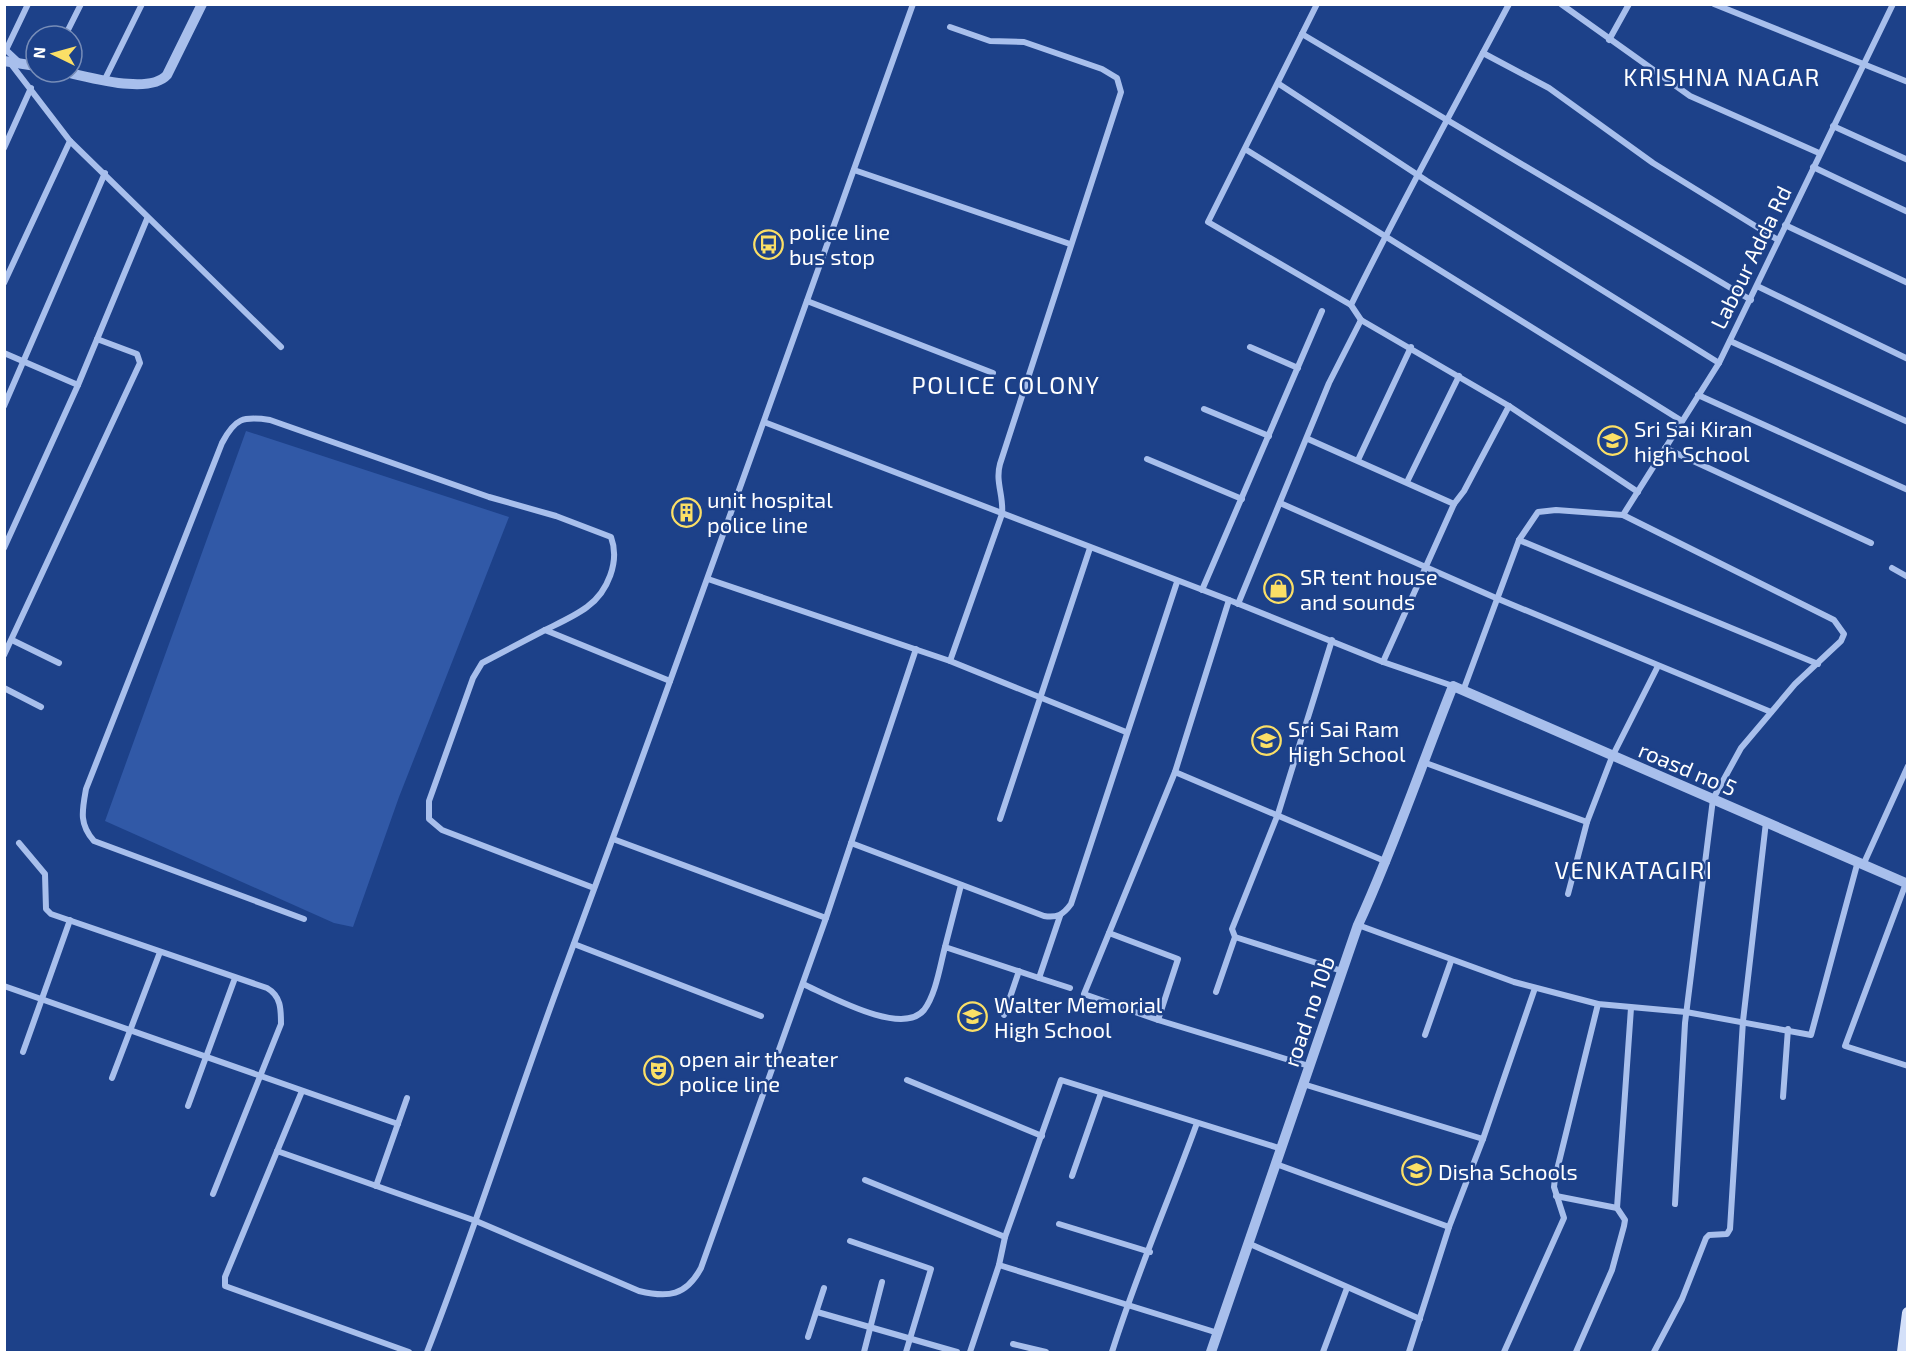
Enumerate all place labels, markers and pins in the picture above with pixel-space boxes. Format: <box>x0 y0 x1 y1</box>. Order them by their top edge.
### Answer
place label: police line bus stop <box>789 218 890 269</box>
bus stop icon: police line bus stop <box>752 228 784 260</box>
place label: Sri Sai Kiran high School <box>1634 415 1752 466</box>
school or university icon: Sri Sai Kiran high School <box>1597 425 1629 457</box>
place label: unit hospital police line <box>707 486 833 537</box>
building icon: unit hospital police line <box>670 496 702 528</box>
place label: SR tent house and sounds <box>1300 563 1438 614</box>
shop icon: SR tent house and sounds <box>1263 573 1295 605</box>
place label: Sri Sai Ram High School <box>1288 715 1406 766</box>
school or university icon: Sri Sai Ram High School <box>1251 725 1283 757</box>
place label: Walter Memorial High School <box>994 991 1163 1042</box>
school or university icon: Walter Memorial High School <box>957 1001 989 1033</box>
place label: open air theater police line <box>679 1045 838 1096</box>
theatre icon: open air theater police line <box>642 1055 674 1087</box>
school or university icon: Disha Schools <box>1401 1155 1433 1187</box>
place label: Disha Schools <box>1438 1158 1578 1184</box>

